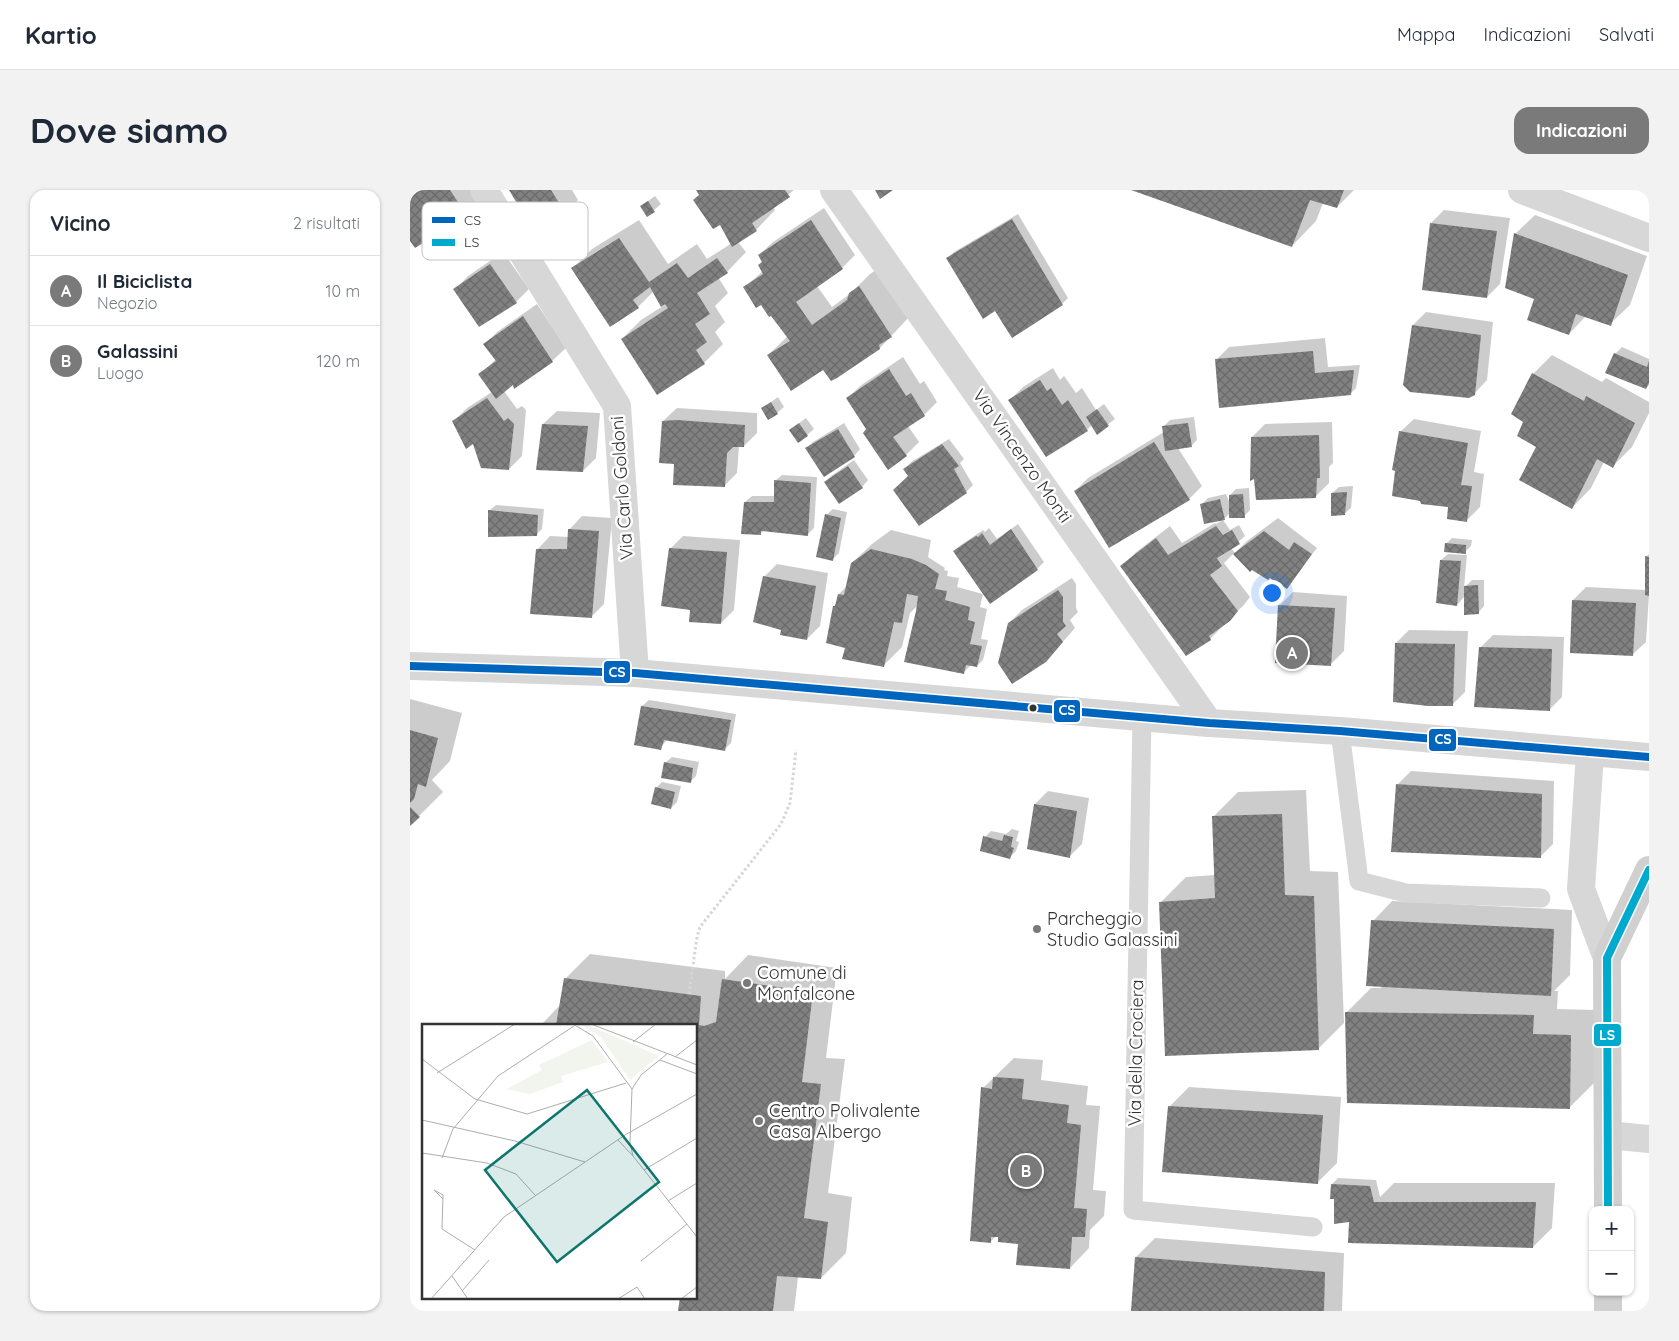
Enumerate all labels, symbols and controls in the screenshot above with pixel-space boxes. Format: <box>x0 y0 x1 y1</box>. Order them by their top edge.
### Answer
text: Kartio <box>25 20 97 50</box>
text: Mappa <box>1397 23 1455 46</box>
text: Indicazioni <box>1483 23 1571 46</box>
text: Salvati <box>1599 23 1654 46</box>
button: Indicazioni <box>1514 107 1649 154</box>
text: Dove siamo <box>30 108 228 152</box>
legend <box>422 202 588 260</box>
text: Vicino <box>50 210 111 236</box>
text: CS <box>464 211 481 229</box>
text: 2 risultati <box>293 213 360 233</box>
text: LS <box>464 233 479 251</box>
text: Il Biciclista <box>97 269 192 293</box>
text: A <box>61 281 71 301</box>
text: 10 m <box>326 281 360 301</box>
text: Negozio <box>97 293 158 313</box>
text: Galassini <box>97 339 178 363</box>
text: B <box>61 351 71 371</box>
text: 120 m <box>317 351 360 371</box>
text: Luogo <box>97 363 144 383</box>
street label: Via Vincenzo Monti <box>968 384 1077 527</box>
street label: Via Carlo Goldoni <box>605 415 638 561</box>
your location <box>1259 580 1285 606</box>
pin: A <box>1276 634 1308 672</box>
line badge: CS <box>603 660 631 684</box>
text: CS <box>608 663 626 681</box>
line badge: CS <box>1053 699 1081 723</box>
text: CS <box>1058 701 1076 719</box>
unlabelled marker <box>1028 703 1038 713</box>
line badge: CS <box>1428 728 1457 752</box>
text: CS <box>1434 730 1452 748</box>
place label: Parcheggio Studio Galassini <box>1047 907 1178 951</box>
marker: Parcheggio Studio Galassini <box>1031 923 1043 935</box>
place label: Comune di Monfalcone <box>757 961 855 1005</box>
marker: Comune di Monfalcone <box>741 977 753 989</box>
street label: Via della Crociera <box>1123 979 1148 1127</box>
line badge: LS <box>1593 1023 1622 1047</box>
inset map <box>422 1024 698 1298</box>
text: LS <box>1599 1026 1615 1044</box>
place label: Centro Polivalente Casa Albergo <box>769 1099 920 1143</box>
marker: Centro Polivalente Casa Albergo <box>753 1115 765 1127</box>
pin: B <box>1010 1152 1042 1190</box>
map controls <box>1589 1206 1634 1296</box>
button: + <box>1589 1206 1634 1251</box>
button: − <box>1589 1251 1634 1296</box>

